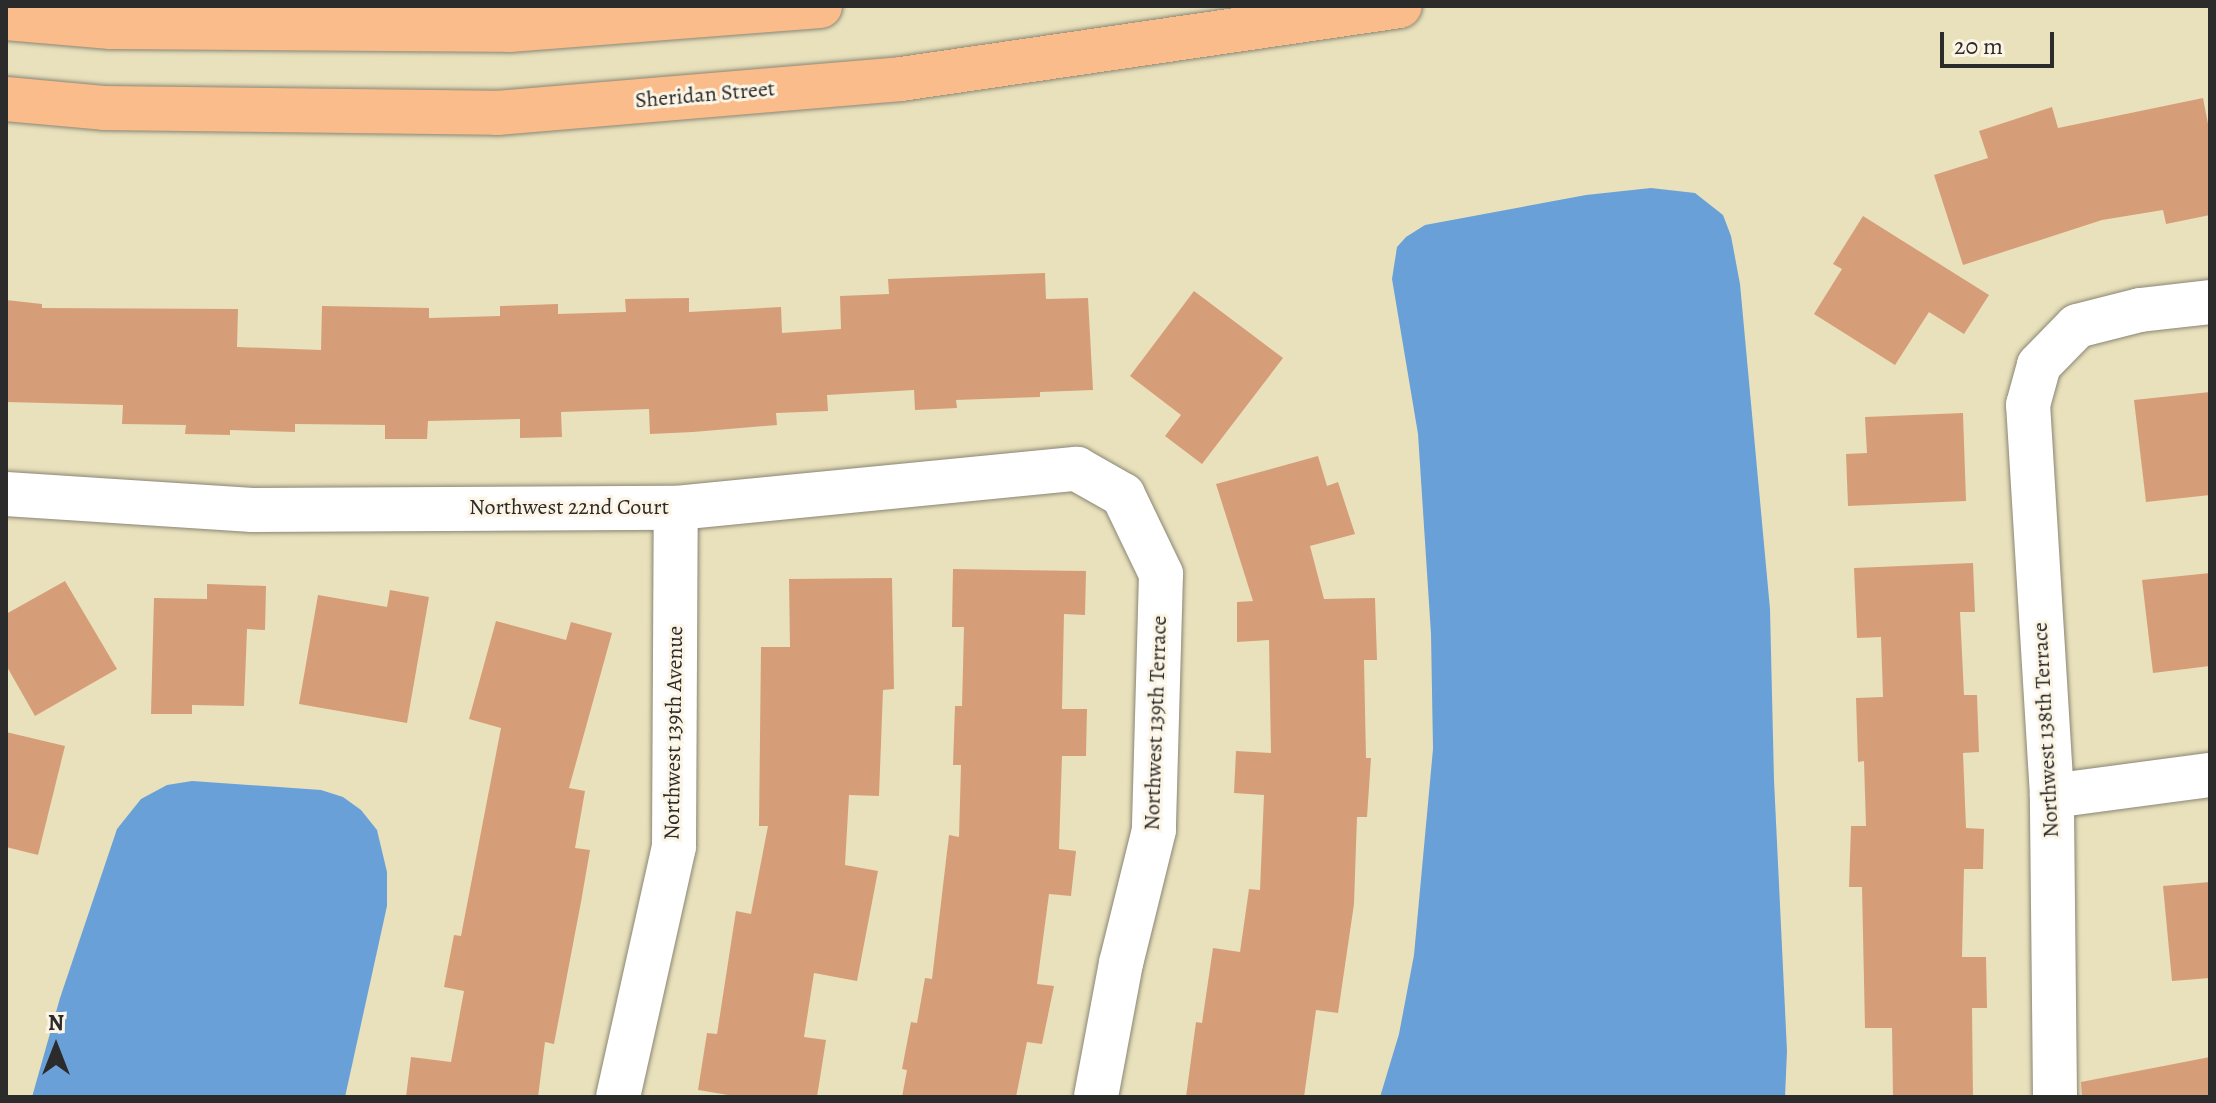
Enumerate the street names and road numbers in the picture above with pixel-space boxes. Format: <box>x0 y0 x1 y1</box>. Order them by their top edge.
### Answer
street label: Sheridan Street <box>634 76 776 114</box>
street label: Northwest 22nd Court <box>469 495 669 521</box>
street label: Northwest 139th Terrace <box>1139 615 1173 831</box>
street label: Northwest 138th Terrace <box>2027 622 2065 838</box>
street label: Northwest 139th Avenue <box>659 626 689 840</box>

